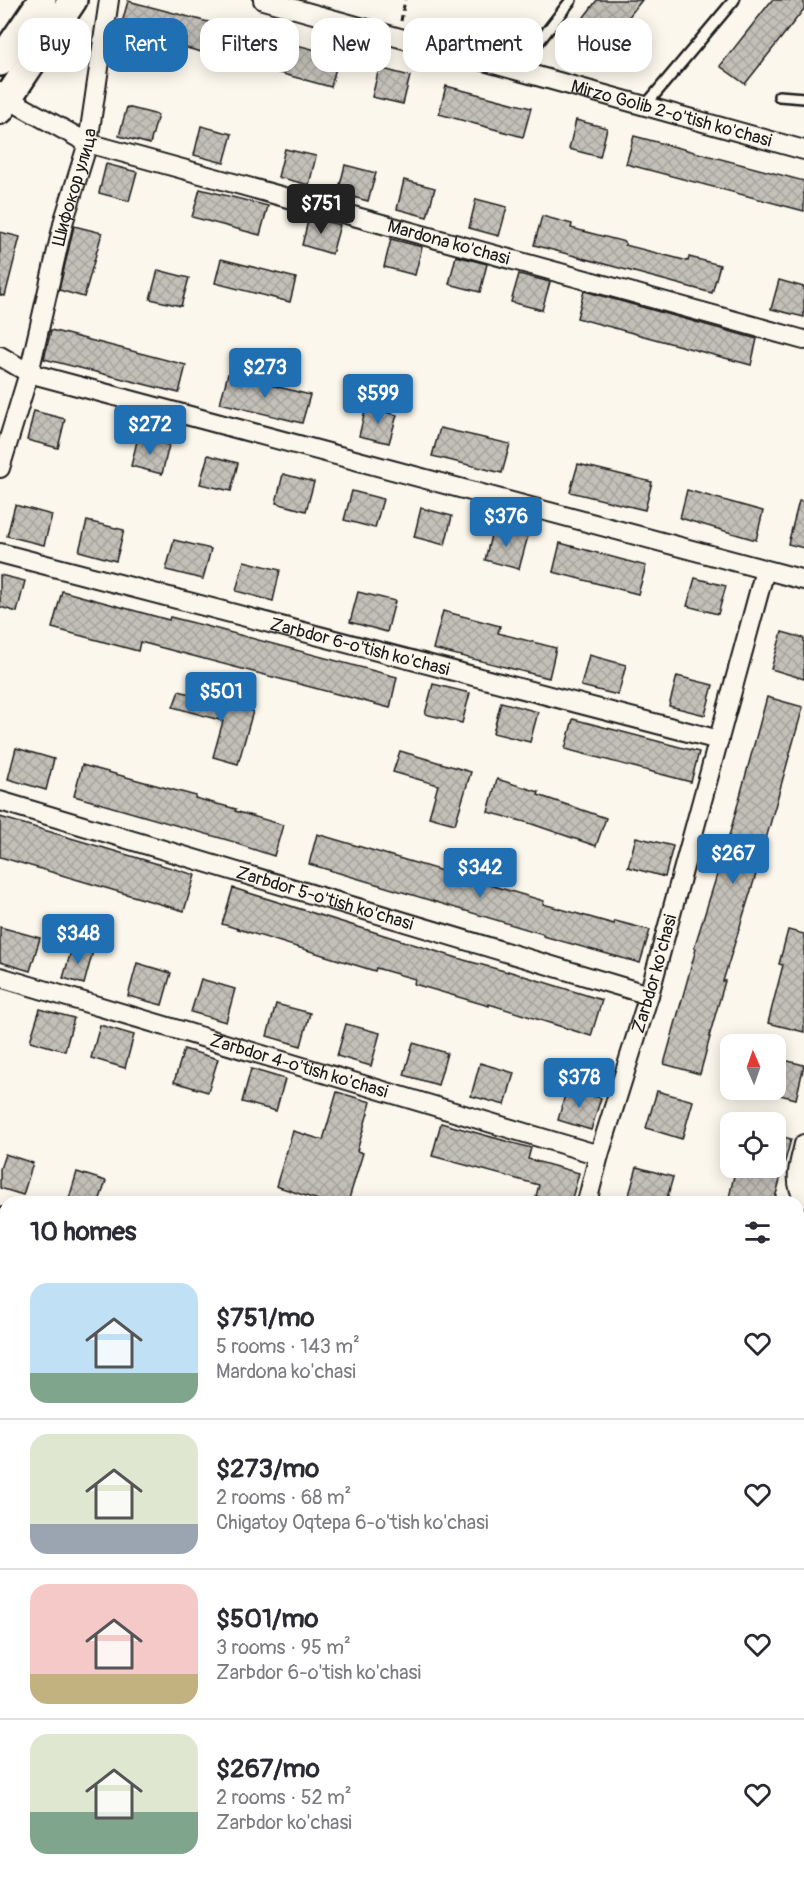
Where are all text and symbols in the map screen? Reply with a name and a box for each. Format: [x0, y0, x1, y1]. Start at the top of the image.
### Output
chip: Buy [18, 18, 91, 72]
chip: Rent [103, 18, 188, 72]
chip: Filters [200, 18, 299, 72]
chip: New [311, 18, 391, 72]
chip: Apartment [403, 18, 543, 72]
chip: House [555, 18, 652, 72]
street label: Mirzo Golib 2-o'tish ko'chasi [568, 75, 774, 153]
street label: Шифокор улица [47, 127, 102, 248]
pin: $751 [285, 184, 357, 235]
text: $751 [301, 191, 341, 216]
street label: Mardona ko'chasi [385, 215, 512, 271]
pin: $273 [229, 348, 301, 399]
text: $273 [243, 355, 287, 380]
pin: $599 [342, 374, 414, 425]
text: $599 [357, 381, 399, 406]
pin: $272 [114, 405, 186, 456]
text: $272 [128, 412, 172, 437]
pin: $376 [470, 497, 542, 548]
text: $376 [484, 504, 528, 529]
street label: Zarbdor 6-o'tish ko'chasi [268, 613, 452, 681]
pin: $501 [185, 672, 257, 723]
text: $501 [199, 679, 243, 704]
pin: $267 [697, 834, 769, 885]
text: $267 [711, 841, 755, 866]
pin: $342 [444, 848, 516, 899]
text: $342 [458, 855, 502, 880]
street label: Zarbdor 5-o'tish ko'chasi [233, 861, 416, 936]
street label: Zarbdor ko'chasi [627, 912, 682, 1036]
pin: $348 [42, 914, 114, 965]
text: $348 [56, 921, 100, 946]
street label: Zarbdor 4-o'tish ko'chasi [207, 1029, 391, 1104]
north arrow [720, 1034, 786, 1100]
map controls [720, 1034, 786, 1178]
pin: $378 [543, 1058, 615, 1109]
text: $378 [558, 1065, 600, 1090]
button: locate [720, 1112, 786, 1178]
text: 10 homes [30, 1216, 136, 1248]
icon: filters [741, 1216, 774, 1249]
text: $751/mo [216, 1302, 315, 1334]
icon: home [78, 1307, 150, 1379]
icon: heart [741, 1327, 774, 1360]
text: 5 rooms · 143 m² [216, 1334, 360, 1359]
text: Mardona ko'chasi [216, 1359, 356, 1384]
text: $273/mo [216, 1453, 319, 1485]
icon: home [78, 1458, 150, 1530]
icon: heart [741, 1478, 774, 1511]
text: 2 rooms · 68 m² [216, 1485, 351, 1510]
text: Chigatoy Oqtepa 6-o'tish ko'chasi [216, 1510, 489, 1535]
text: $501/mo [216, 1603, 319, 1635]
icon: home [78, 1608, 150, 1680]
icon: heart [741, 1628, 774, 1661]
text: 3 rooms · 95 m² [216, 1635, 351, 1660]
text: Zarbdor 6-o'tish ko'chasi [216, 1660, 421, 1685]
text: $267/mo [216, 1753, 320, 1785]
icon: home [78, 1758, 150, 1830]
icon: heart [741, 1778, 774, 1811]
text: 2 rooms · 52 m² [216, 1785, 352, 1810]
text: Zarbdor ko'chasi [216, 1810, 352, 1835]

